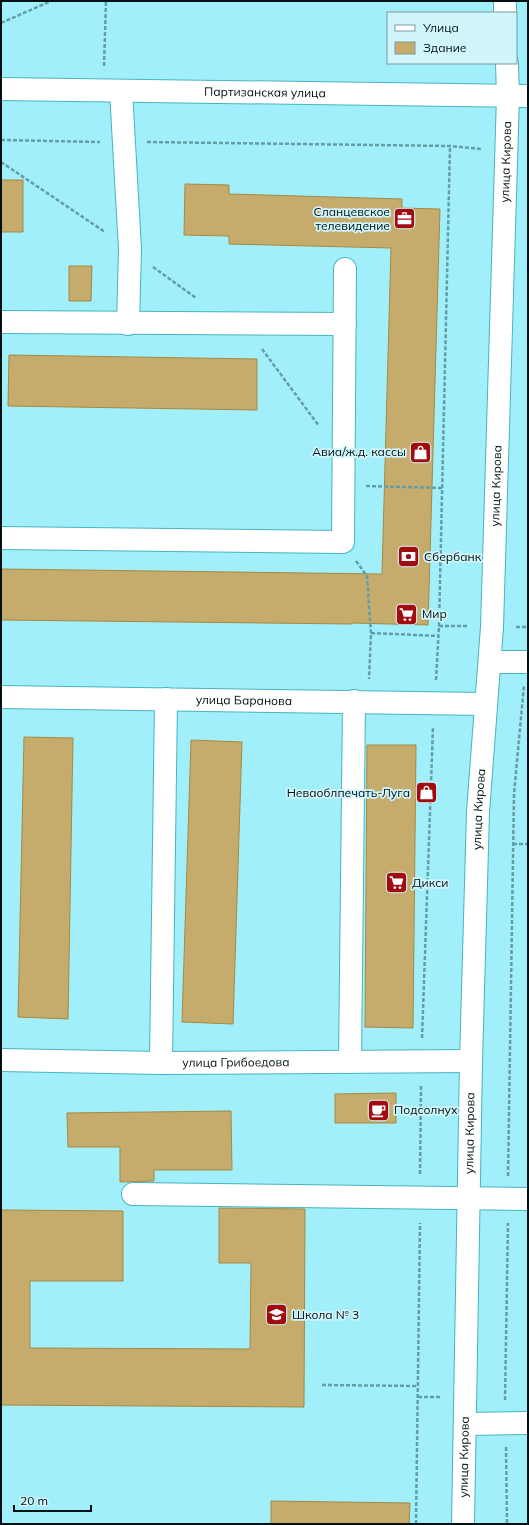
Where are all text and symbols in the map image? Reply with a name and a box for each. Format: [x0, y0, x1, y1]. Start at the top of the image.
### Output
legend [387, 12, 517, 64]
text: Улица [422, 20, 459, 35]
text: Здание [423, 40, 467, 55]
street label: Партизанская улица [204, 84, 326, 100]
street label: улица Кирова [497, 121, 514, 203]
place label: Сланцевское телевидение [313, 204, 390, 233]
office icon: Сланцевское телевидение [392, 206, 418, 232]
shop icon: Авиа/ж.д. кассы [408, 439, 434, 465]
place label: Авиа/ж.д. кассы [312, 444, 406, 459]
street label: улица Кирова [487, 445, 504, 527]
bank icon: Сбербанк [396, 544, 422, 570]
place label: Сбербанк [424, 549, 482, 564]
supermarket icon: Мир [394, 601, 420, 627]
place label: Мир [422, 606, 447, 621]
street label: улица Баранова [196, 692, 292, 708]
street label: улица Кирова [469, 768, 488, 850]
shop icon: Неваоблпечать-Луга [413, 780, 439, 806]
place label: Неваоблпечать-Луга [287, 785, 410, 800]
supermarket icon: Дикси [384, 870, 410, 896]
place label: Дикси [412, 875, 448, 890]
street label: улица Грибоедова [182, 1054, 290, 1070]
street label: улица Кирова [461, 1092, 477, 1174]
cafe icon: Подсолнух [366, 1097, 392, 1123]
place label: Подсолнух [394, 1102, 458, 1117]
school or university icon: Школа № 3 [264, 1302, 290, 1328]
place label: Школа № 3 [292, 1307, 359, 1322]
street label: улица Кирова [455, 1416, 472, 1498]
scale bar [14, 1487, 91, 1513]
text: 20 m [20, 1493, 48, 1508]

